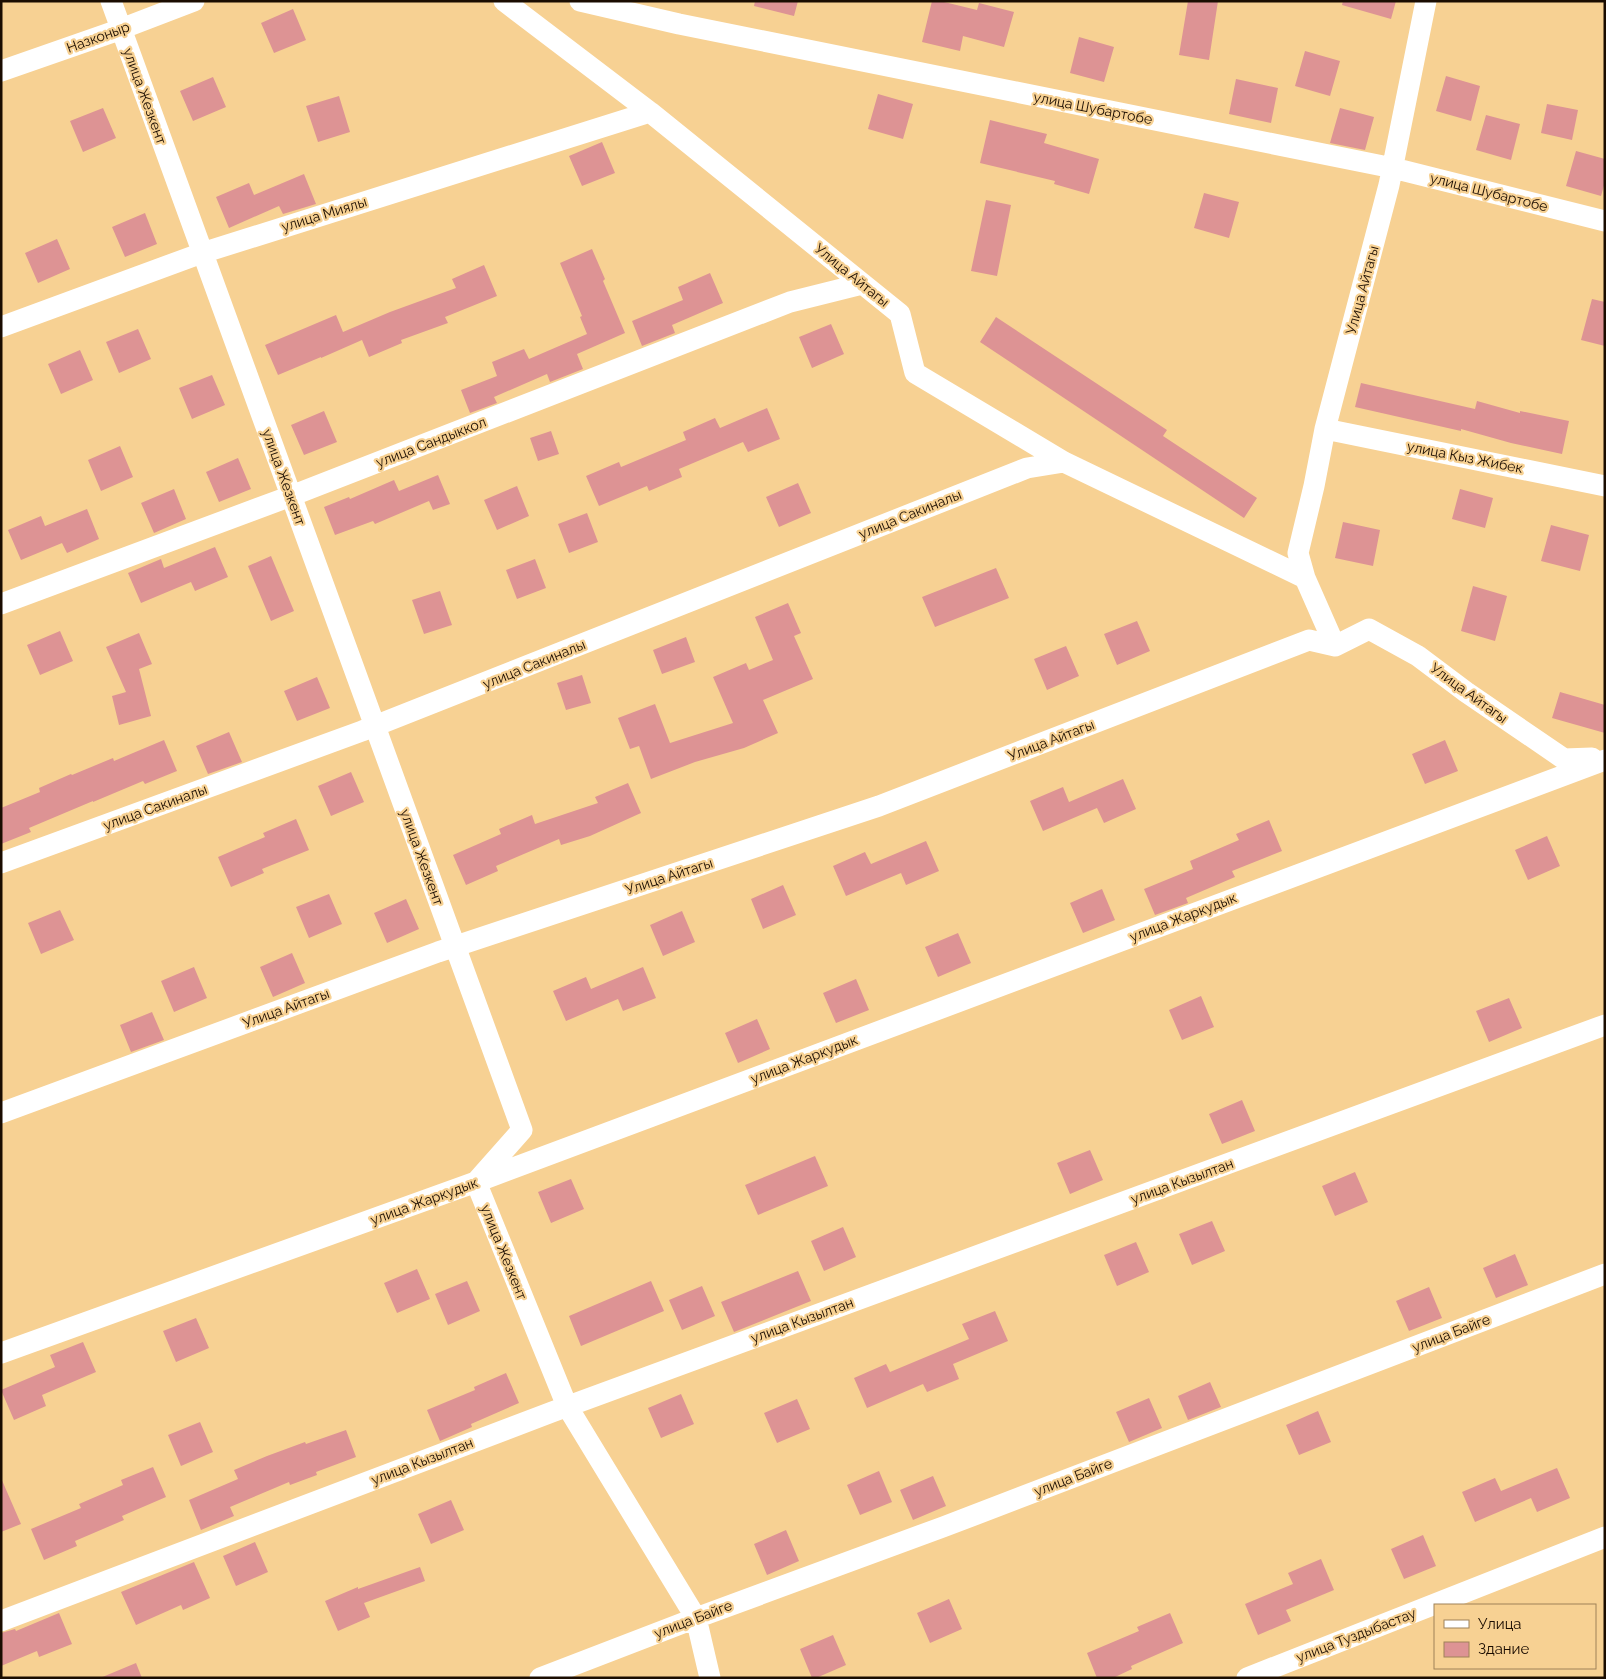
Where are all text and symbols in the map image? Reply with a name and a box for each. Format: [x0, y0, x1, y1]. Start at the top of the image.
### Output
street label: Назконыр [64, 18, 132, 56]
street label: улица Жезкент [120, 46, 170, 147]
street label: улица Шубартобе [1032, 89, 1154, 127]
street label: улица Шубартобе [1429, 170, 1549, 214]
street label: улица Миялы [279, 193, 369, 235]
street label: Улица Айтагы [812, 240, 892, 310]
street label: Улица Айтагы [1342, 244, 1382, 336]
street label: улица Сандыккол [374, 414, 488, 470]
street label: улица Жезкент [259, 427, 309, 528]
street label: улица Кыз Жибек [1406, 438, 1524, 476]
street label: улица Сакиналы [856, 486, 964, 542]
street label: улица Сакиналы [480, 636, 588, 692]
street label: Улица Айтагы [1427, 660, 1511, 726]
street label: Улица Айтагы [1006, 716, 1096, 764]
street label: улица Сакиналы [101, 781, 209, 833]
street label: улица Жезкент [397, 807, 447, 908]
street label: Улица Айтагы [623, 854, 715, 898]
street label: улица Жаркудык [1127, 889, 1239, 945]
street label: Улица Айтагы [241, 985, 331, 1031]
street label: улица Жаркудык [748, 1031, 860, 1087]
street label: улица Кызылтан [1129, 1155, 1235, 1207]
street label: улица Жаркудык [368, 1174, 480, 1228]
street label: улица Жезкент [478, 1202, 530, 1302]
street label: улица Кызылтан [749, 1294, 855, 1346]
street label: улица Байге [1410, 1311, 1492, 1355]
street label: улица Кызылтан [369, 1434, 475, 1488]
street label: улица Байге [1032, 1455, 1114, 1499]
street label: улица Байге [652, 1597, 734, 1641]
legend [1434, 1604, 1596, 1669]
street label: улица Туздыбастау [1294, 1605, 1419, 1665]
text: Улица [1478, 1615, 1522, 1633]
text: Здание [1478, 1640, 1530, 1658]

